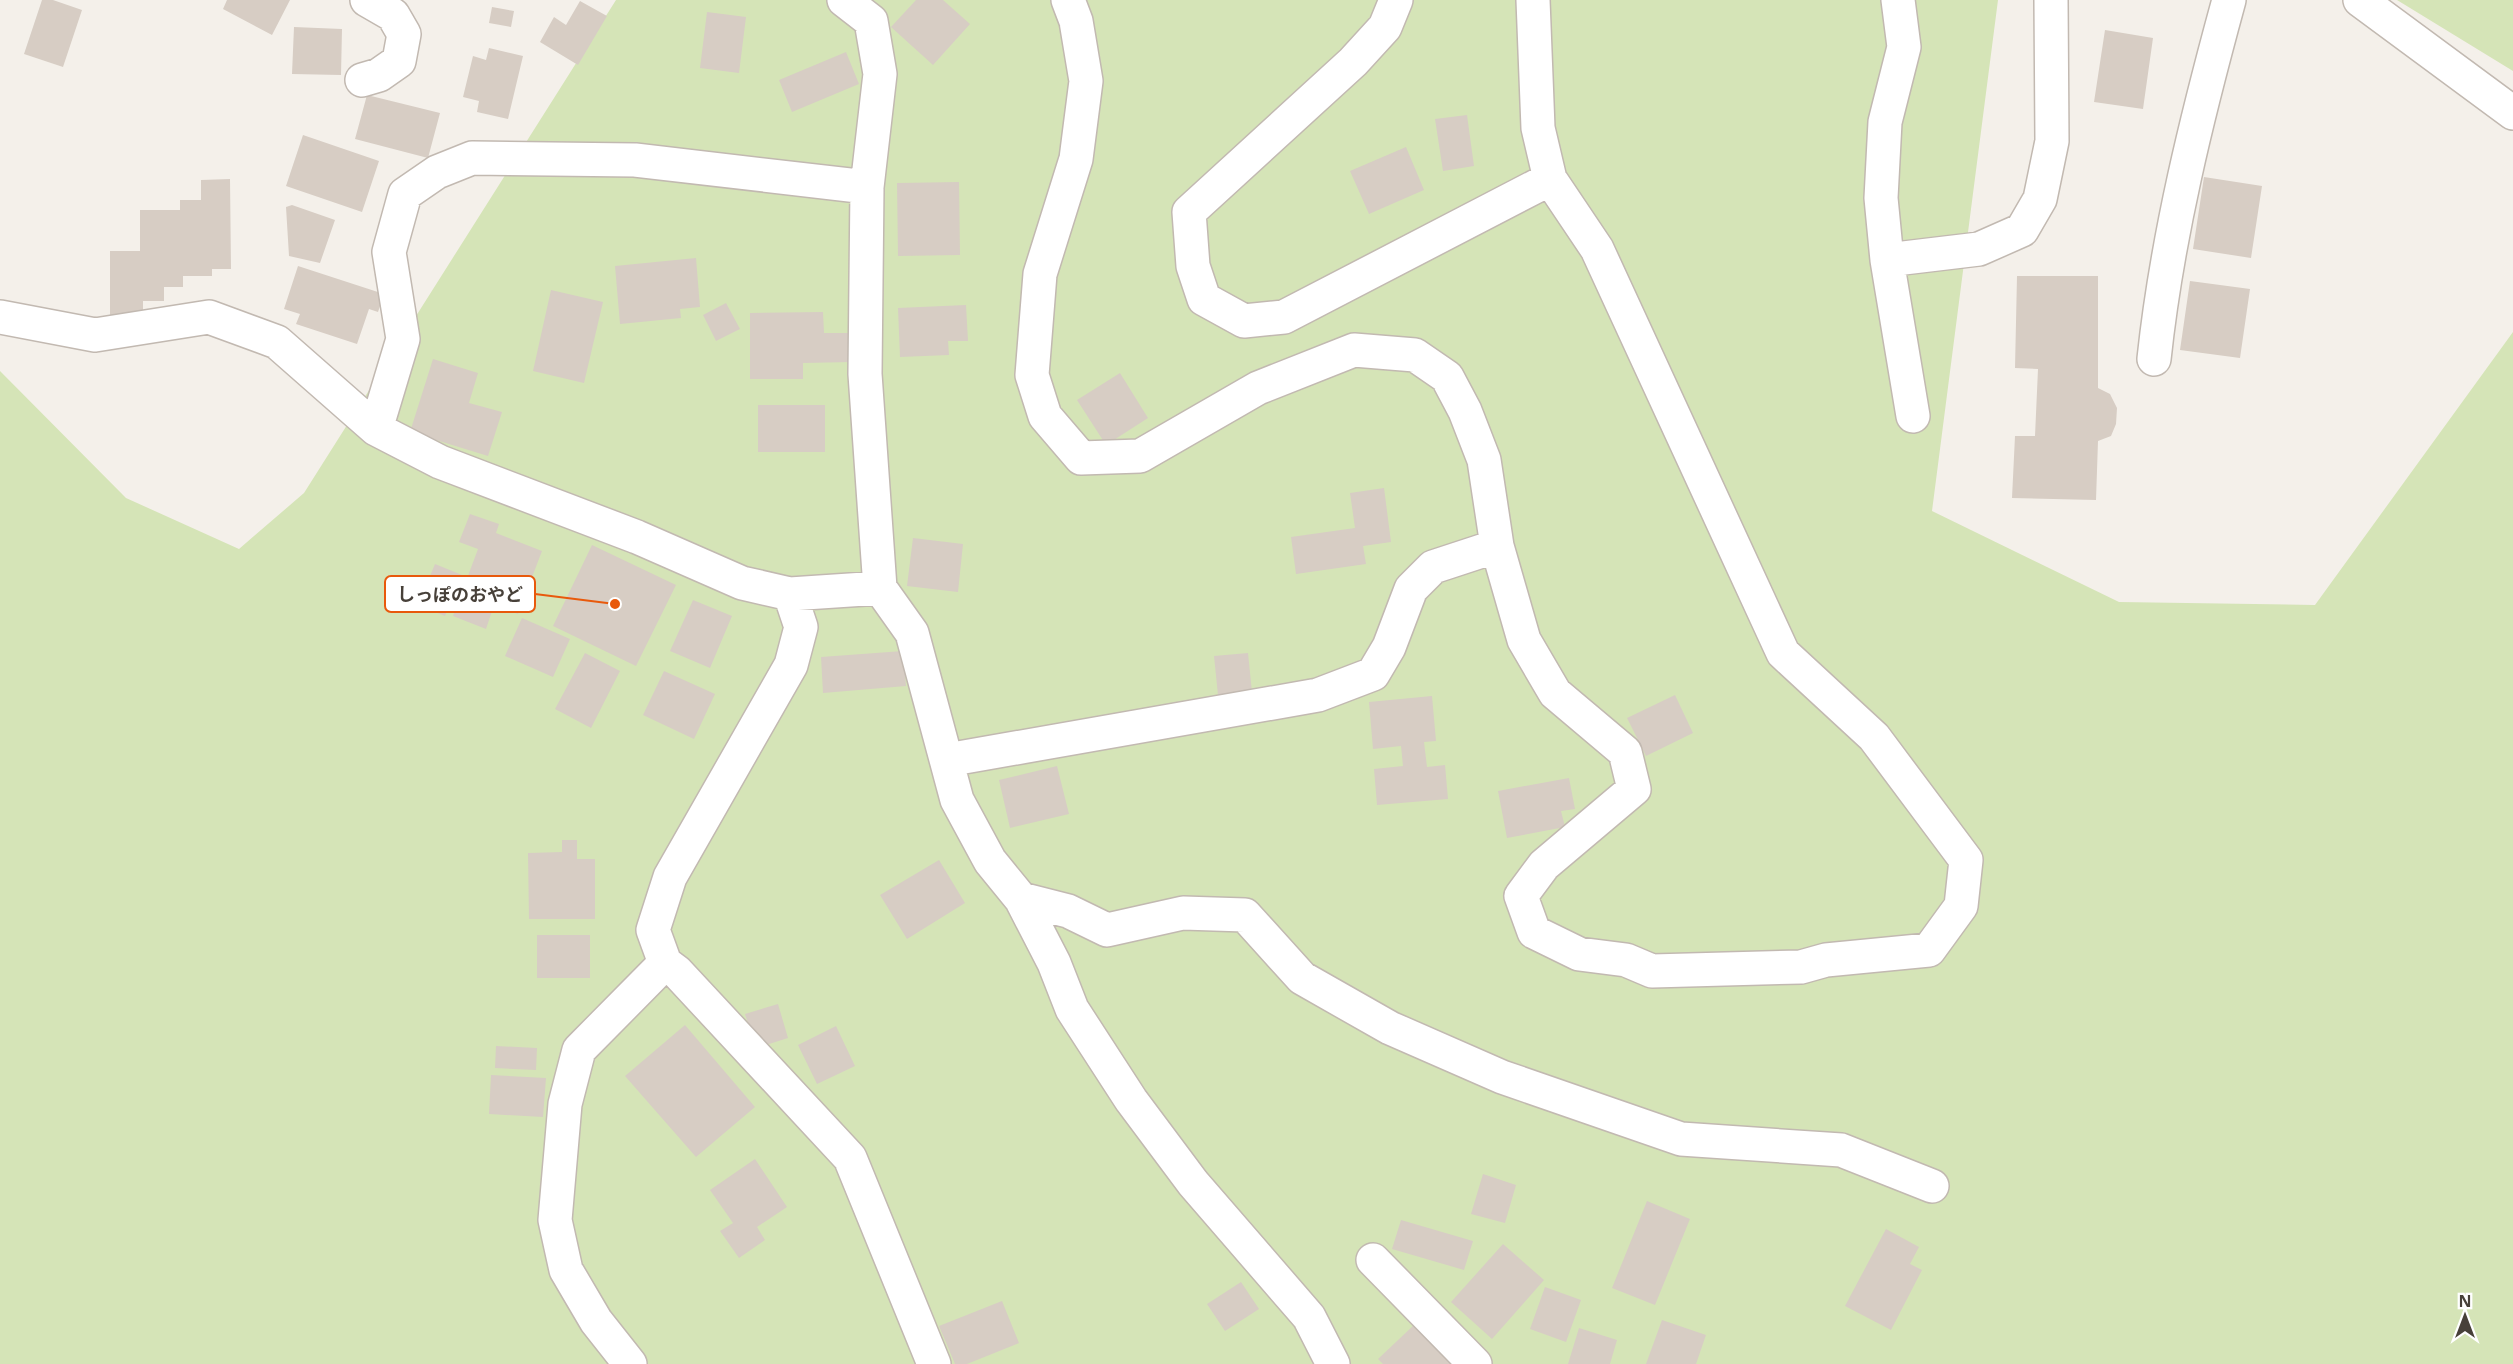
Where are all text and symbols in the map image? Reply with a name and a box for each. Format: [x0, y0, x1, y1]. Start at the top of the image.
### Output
callout: しっぽのおやど [385, 576, 535, 612]
text: しっぽのおやど [397, 582, 523, 606]
north arrow [2435, 1286, 2495, 1346]
text: N [2458, 1290, 2472, 1312]

